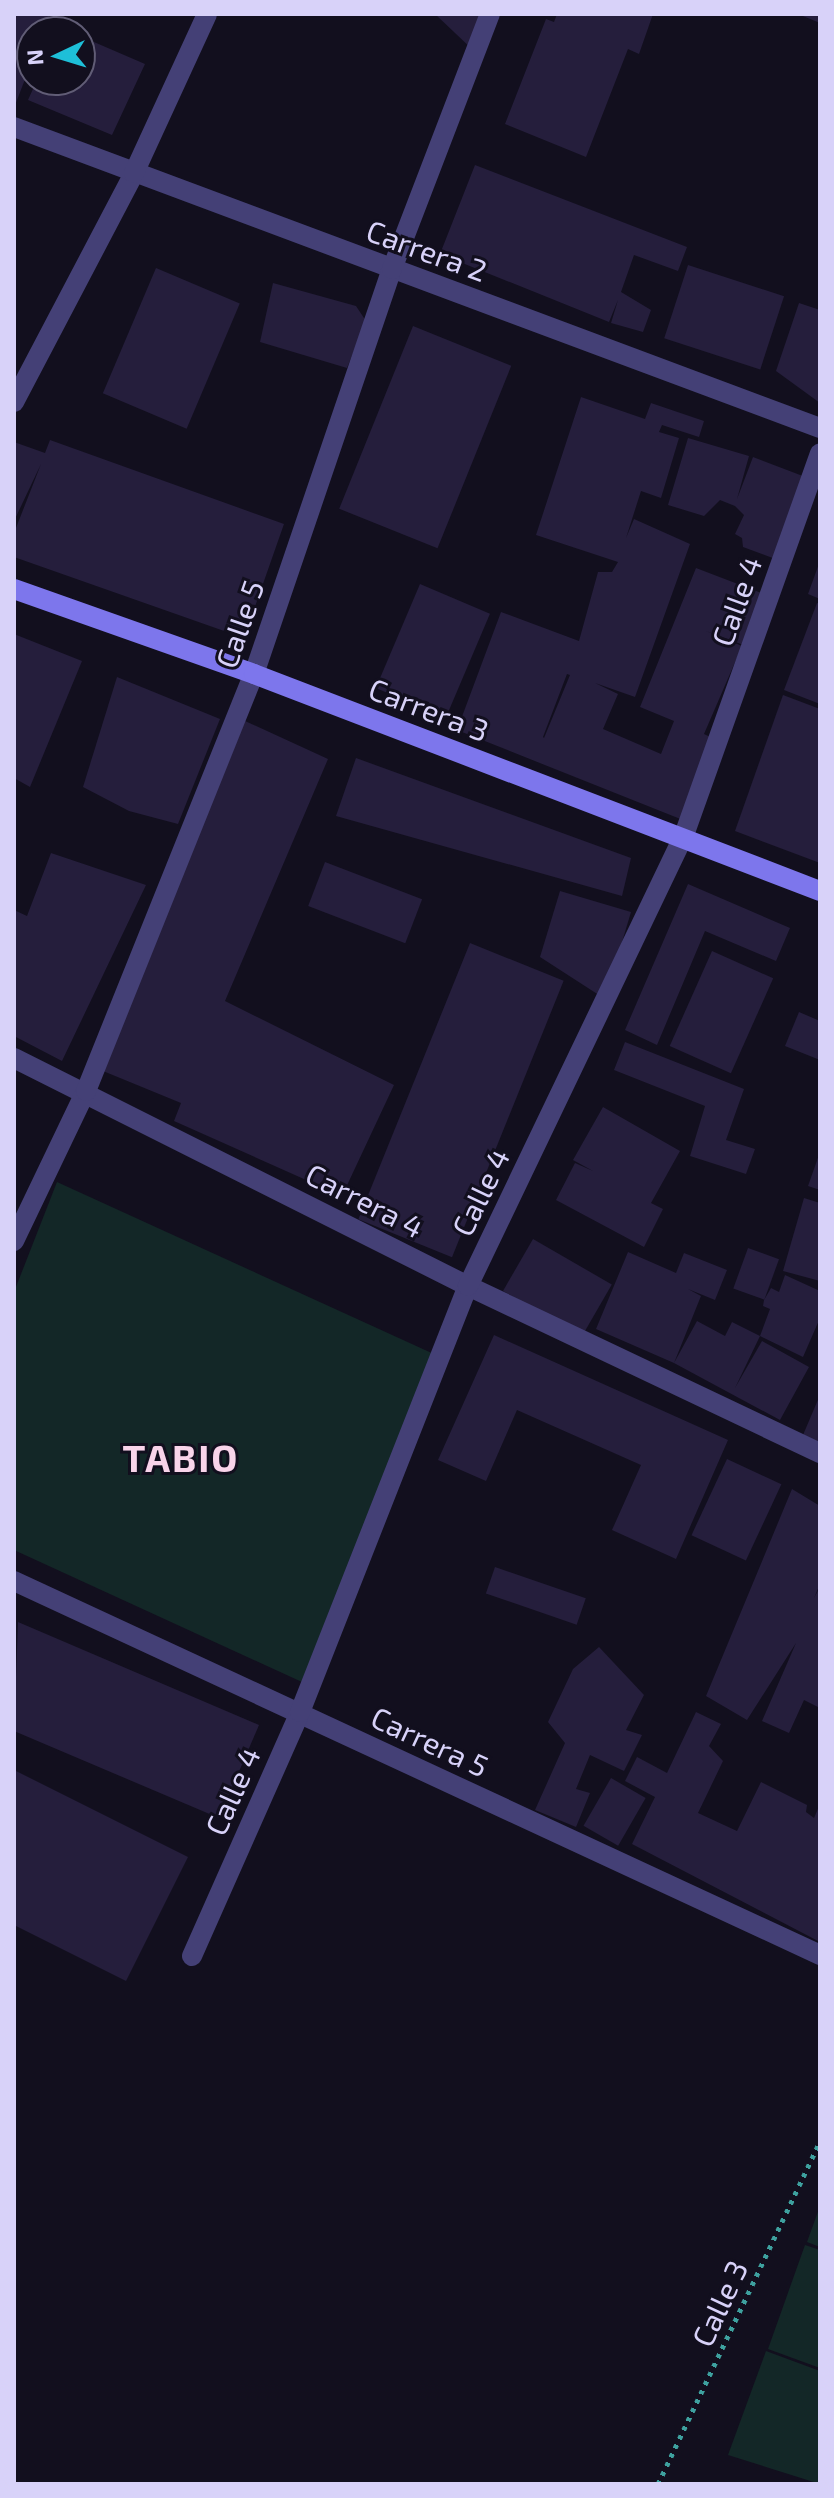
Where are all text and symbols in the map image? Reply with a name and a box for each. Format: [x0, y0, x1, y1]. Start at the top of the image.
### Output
north arrow [16, 16, 96, 96]
text: N [21, 49, 48, 66]
street label: Carrera 2 [362, 212, 492, 288]
street label: Calle 4 [703, 551, 769, 651]
street label: Calle 5 [207, 575, 271, 673]
street label: Carrera 3 [364, 670, 494, 748]
street label: Calle 4 [444, 1142, 516, 1242]
street label: Carrera 4 [300, 1155, 430, 1245]
district label: TABIO [122, 1435, 240, 1481]
street label: Carrera 5 [366, 1698, 494, 1784]
street label: Calle 4 [197, 1741, 267, 1841]
street label: Calle 3 [683, 2254, 755, 2352]

